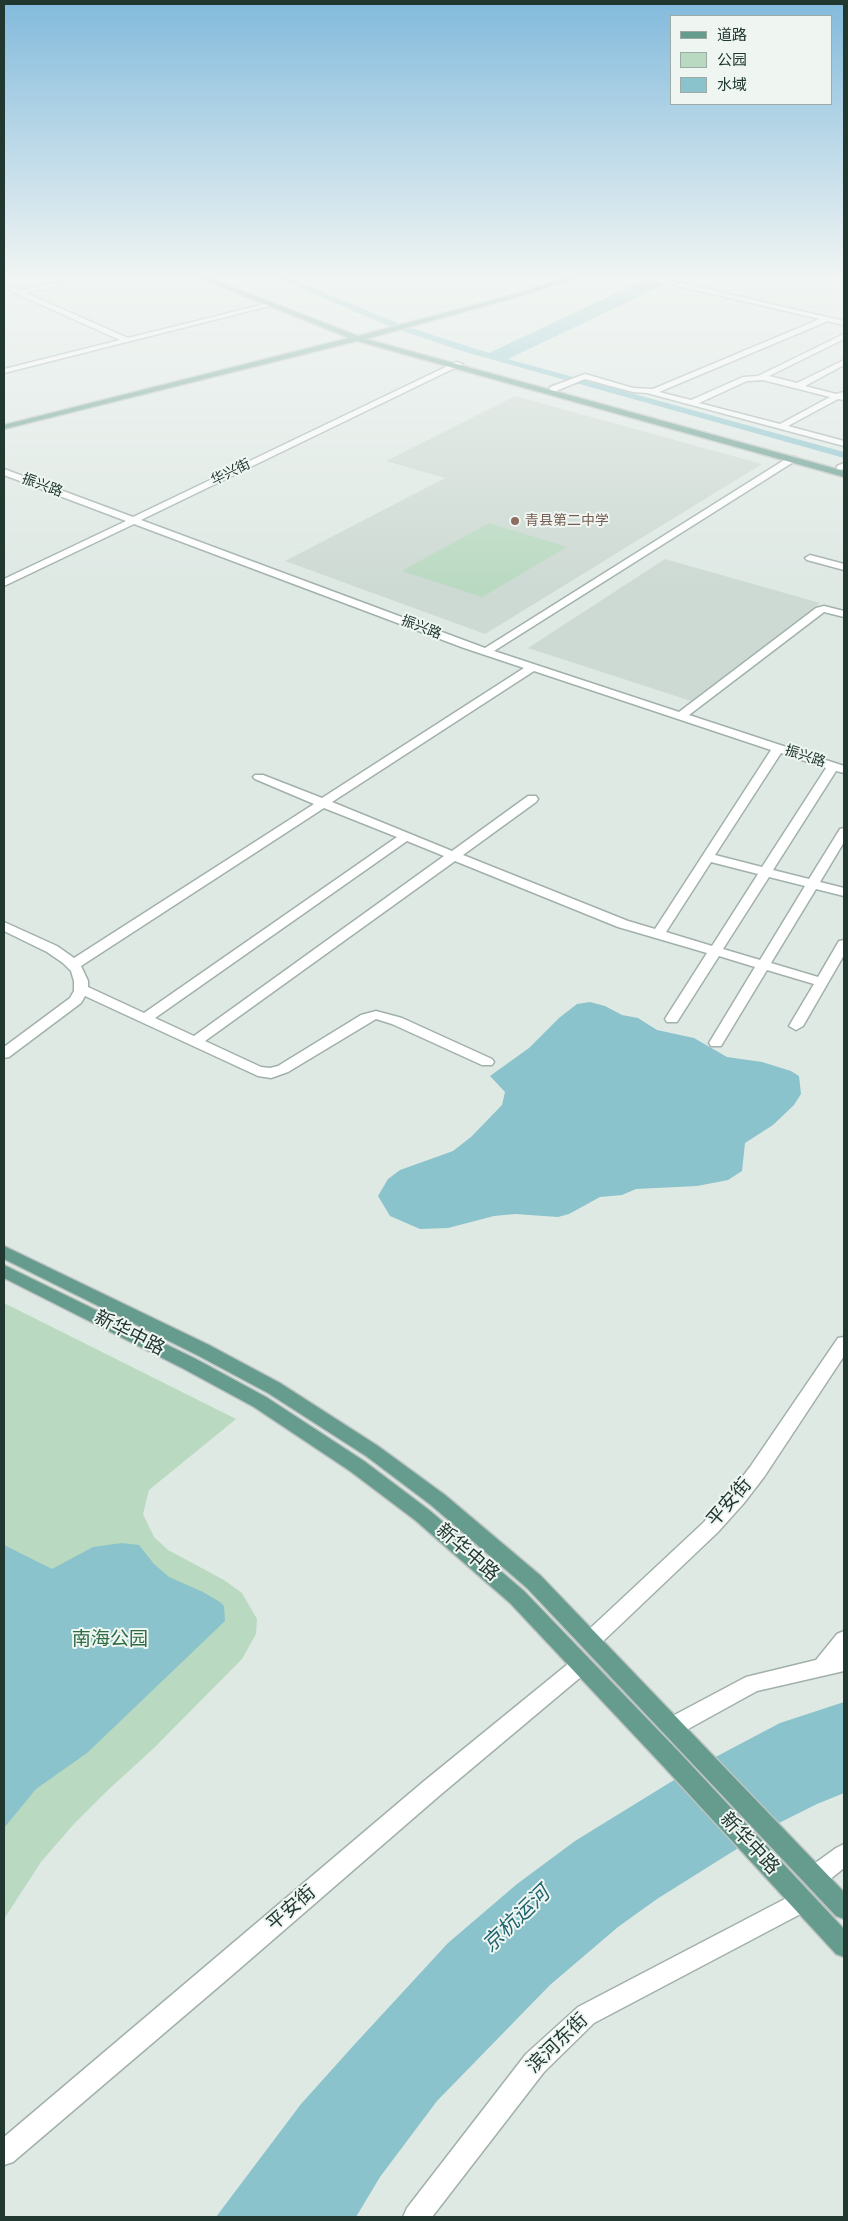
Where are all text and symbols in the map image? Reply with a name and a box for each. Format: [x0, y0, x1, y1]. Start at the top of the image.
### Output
legend [670, 15, 833, 105]
text: 道路 [717, 24, 747, 45]
text: 公园 [717, 49, 747, 70]
text: 水域 [717, 74, 747, 95]
street label: 华兴街 [208, 456, 254, 490]
street label: 振兴路 [19, 471, 65, 501]
place label: 青县第二中学 [525, 513, 609, 529]
marker: 青县第二中学 [509, 515, 521, 527]
street label: 振兴路 [398, 613, 444, 643]
street label: 振兴路 [782, 743, 828, 771]
street label: 新华中路 [90, 1307, 168, 1361]
street label: 平安街 [703, 1474, 757, 1532]
street label: 新华中路 [431, 1519, 503, 1587]
park label: 南海公园 [72, 1629, 148, 1651]
street label: 新华中路 [715, 1808, 783, 1880]
street label: 平安街 [263, 1882, 321, 1936]
water label: 京杭运河 [478, 1882, 556, 1958]
street label: 滨河东街 [523, 2009, 593, 2079]

